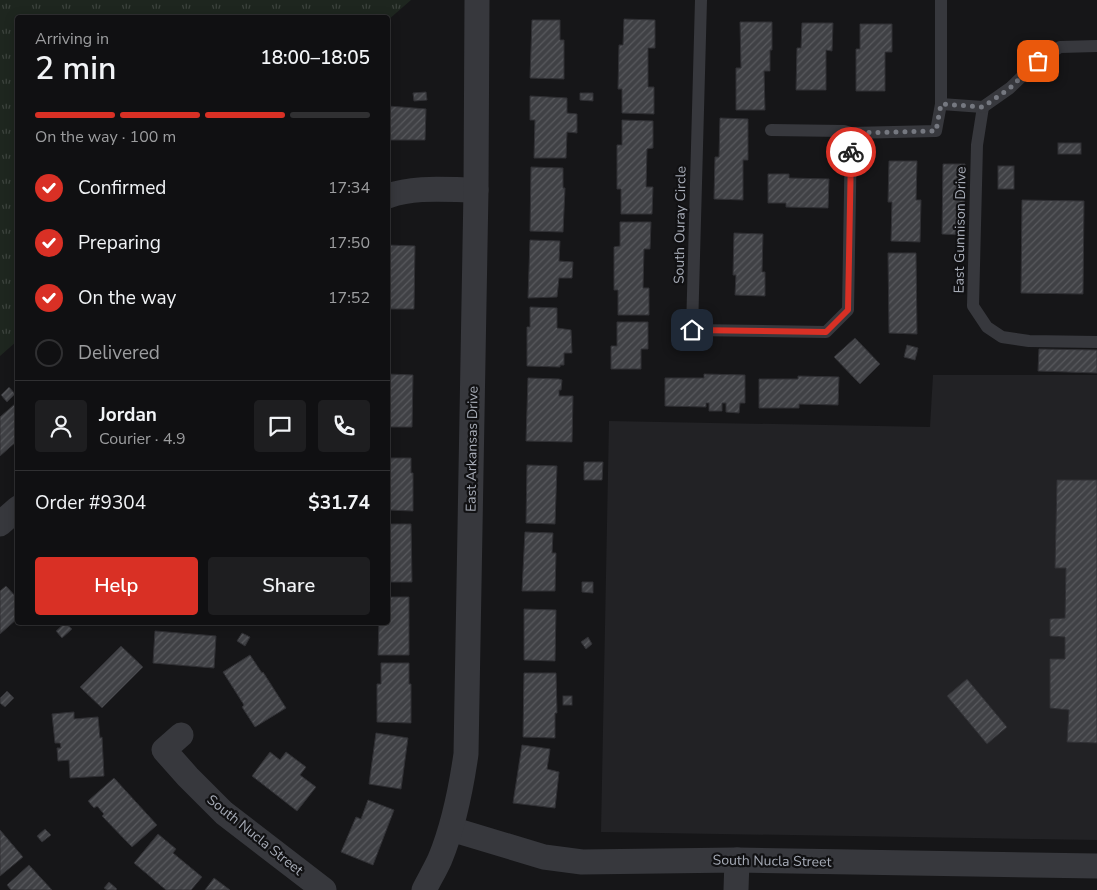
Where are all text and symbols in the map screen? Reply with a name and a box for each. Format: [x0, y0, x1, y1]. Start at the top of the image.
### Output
text: Arriving in [35, 28, 109, 50]
pin [1017, 40, 1059, 82]
text: 18:00–18:05 [260, 45, 370, 71]
text: 2 min [35, 47, 117, 90]
icon: bag [1024, 47, 1052, 75]
text: On the way · 100 m [35, 126, 176, 148]
courier [826, 127, 876, 177]
icon: bike [837, 138, 865, 166]
street label: South Ouray Circle [669, 166, 691, 284]
street label: East Gunnison Drive [949, 166, 971, 294]
icon: check [35, 174, 63, 202]
text: Confirmed [78, 175, 166, 201]
text: 17:34 [328, 177, 370, 199]
icon: check [35, 229, 63, 257]
text: Preparing [78, 230, 161, 256]
text: 17:50 [328, 232, 370, 254]
icon: check [35, 284, 63, 312]
text: On the way [78, 285, 176, 311]
text: 17:52 [328, 287, 370, 309]
pin [671, 309, 713, 351]
icon: home [678, 316, 706, 344]
text: Delivered [78, 340, 160, 366]
street label: East Arkansas Drive [461, 386, 483, 512]
button: person [35, 400, 87, 452]
button: chat [254, 400, 306, 452]
button: phone [318, 400, 370, 452]
text: Jordan [99, 402, 157, 428]
text: Courier · 4.9 [99, 428, 185, 450]
text: Order #9304 [35, 490, 146, 516]
text: $31.74 [308, 490, 370, 516]
button: Help [35, 557, 198, 615]
button: Share [208, 557, 370, 615]
street label: South Nucla Street [203, 790, 307, 880]
street label: South Nucla Street [712, 850, 832, 872]

